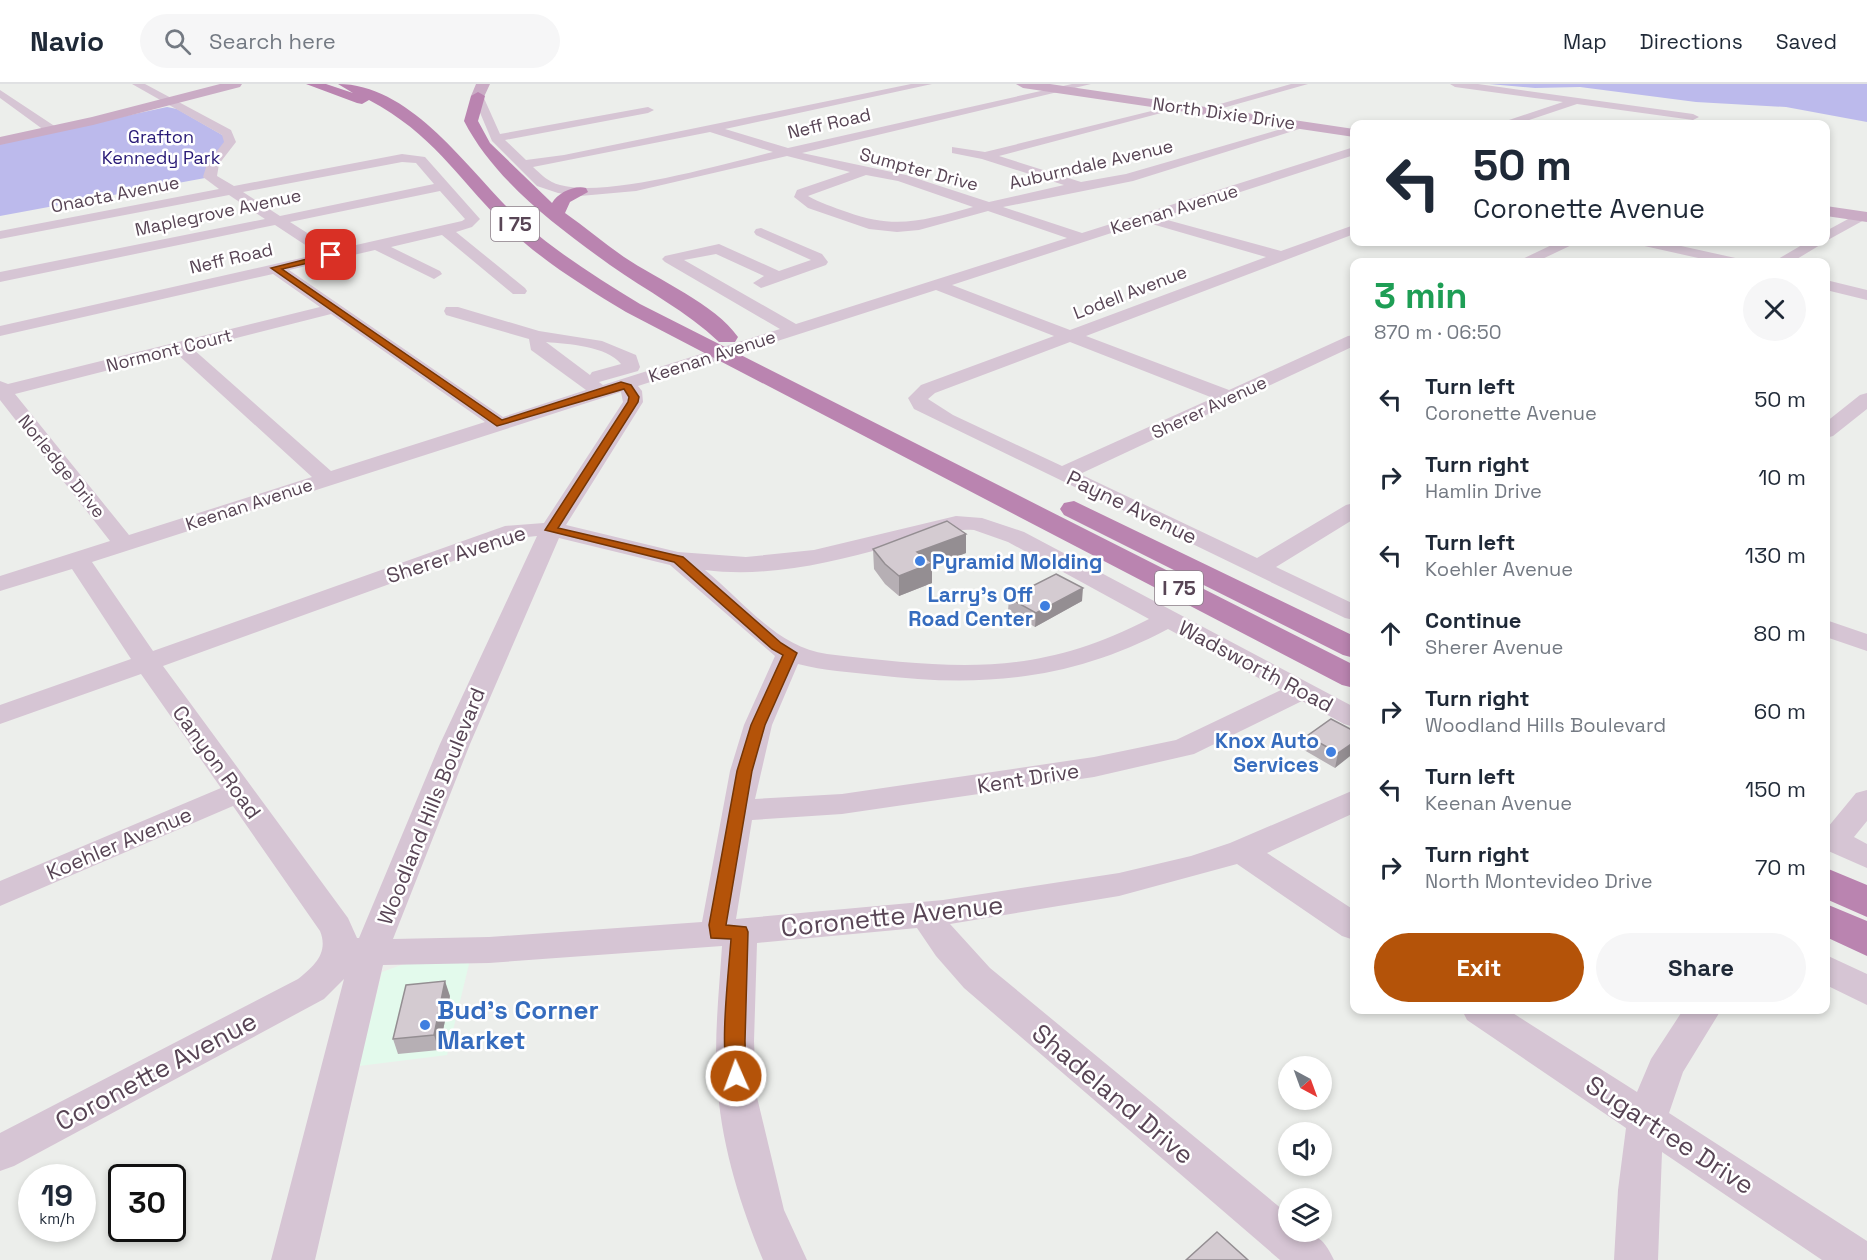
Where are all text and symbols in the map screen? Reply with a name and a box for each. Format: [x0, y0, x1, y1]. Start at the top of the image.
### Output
search box [140, 14, 560, 68]
text: Navio [30, 23, 104, 59]
icon: search [161, 25, 194, 58]
text: Search here [209, 27, 336, 55]
text: Map [1563, 28, 1607, 55]
text: Directions [1640, 28, 1743, 55]
text: Saved [1776, 28, 1837, 55]
street label: North Dixie Drive [1151, 92, 1297, 134]
street label: Neff Road [785, 102, 873, 144]
park label: Grafton Kennedy Park [102, 125, 221, 169]
street label: Auburndale Avenue [1007, 134, 1175, 194]
text: 50 m [1473, 139, 1572, 192]
street label: Sumpter Drive [857, 142, 981, 196]
icon: left [1374, 144, 1452, 222]
street label: Onaota Avenue [49, 170, 181, 218]
street label: Keenan Avenue [1107, 179, 1241, 239]
street label: Maplegrove Avenue [133, 183, 303, 241]
text: Coronette Avenue [1473, 191, 1705, 226]
road number: I 75 [491, 207, 539, 241]
pin [305, 229, 356, 280]
street label: Neff Road [187, 237, 275, 279]
icon: arrive [314, 238, 347, 271]
street label: Lodell Avenue [1070, 260, 1190, 324]
text: 3 min [1374, 273, 1468, 319]
button: close [1743, 278, 1806, 341]
text: 870 m · 06:50 [1374, 319, 1501, 345]
street label: Normont Court [104, 323, 234, 377]
street label: Keenan Avenue [646, 325, 778, 387]
street label: Sherer Avenue [1148, 370, 1270, 444]
text: Turn left [1425, 372, 1515, 400]
icon: left [1374, 383, 1407, 416]
text: 50 m [1754, 385, 1806, 413]
text: Coronette Avenue [1425, 400, 1597, 426]
street label: Norledge Drive [13, 410, 111, 522]
text: Turn right [1425, 450, 1530, 478]
icon: right [1374, 461, 1407, 494]
text: 10 m [1758, 463, 1806, 491]
street label: Payne Avenue [1062, 464, 1202, 550]
street label: Keenan Avenue [183, 473, 315, 535]
text: Hamlin Drive [1425, 478, 1542, 504]
street label: Sherer Avenue [383, 519, 529, 589]
text: Turn left [1425, 528, 1515, 556]
icon: left [1374, 539, 1407, 572]
text: 130 m [1745, 541, 1806, 569]
place label: Pyramid Molding [932, 548, 1102, 575]
marker: Pyramid Molding [913, 554, 927, 568]
text: Koehler Avenue [1425, 556, 1573, 582]
road number: I 75 [1155, 571, 1203, 605]
place label: Larry's Off Road Center [908, 581, 1033, 632]
marker: Larry's Off Road Center [1038, 599, 1052, 613]
text: Continue [1425, 606, 1521, 634]
street label: Wadsworth Road [1174, 614, 1338, 718]
icon: ahead [1374, 617, 1407, 650]
text: 80 m [1754, 619, 1806, 647]
text: Sherer Avenue [1425, 634, 1563, 660]
street label: Woodland Hills Boulevard [371, 684, 491, 928]
text: Turn right [1425, 684, 1530, 712]
icon: right [1374, 695, 1407, 728]
text: 60 m [1754, 697, 1806, 725]
street label: Canyon Road [167, 700, 267, 824]
text: Woodland Hills Boulevard [1425, 712, 1666, 738]
place label: Knox Auto Services [1215, 727, 1319, 778]
marker: Knox Auto Services [1324, 745, 1338, 759]
street label: Kent Drive [975, 757, 1081, 799]
text: Turn left [1425, 762, 1515, 790]
icon: left [1374, 773, 1407, 806]
text: 150 m [1745, 775, 1806, 803]
text: Keenan Avenue [1425, 790, 1572, 816]
street label: Koehler Avenue [42, 800, 196, 886]
text: Turn right [1425, 840, 1530, 868]
icon: right [1374, 851, 1407, 884]
text: 70 m [1755, 853, 1806, 881]
text: North Montevideo Drive [1425, 868, 1653, 894]
street label: Coronette Avenue [779, 887, 1005, 945]
button: Exit [1374, 933, 1584, 1002]
button: Share [1596, 933, 1806, 1002]
place label: Bud's Corner Market [437, 993, 599, 1057]
street label: Coronette Avenue [49, 1004, 263, 1138]
street label: Shadeland Drive [1025, 1016, 1201, 1172]
marker: Bud's Corner Market [418, 1018, 432, 1032]
position arrow [704, 1044, 768, 1108]
north arrow [1278, 1056, 1332, 1110]
map controls [1278, 1056, 1332, 1242]
street label: Sugartree Drive [1579, 1068, 1761, 1202]
button: sound [1278, 1122, 1332, 1176]
speed limit sign: 30 [108, 1164, 186, 1242]
text: 19 [41, 1176, 73, 1215]
button: layers [1278, 1188, 1332, 1242]
text: km/h [39, 1209, 75, 1228]

